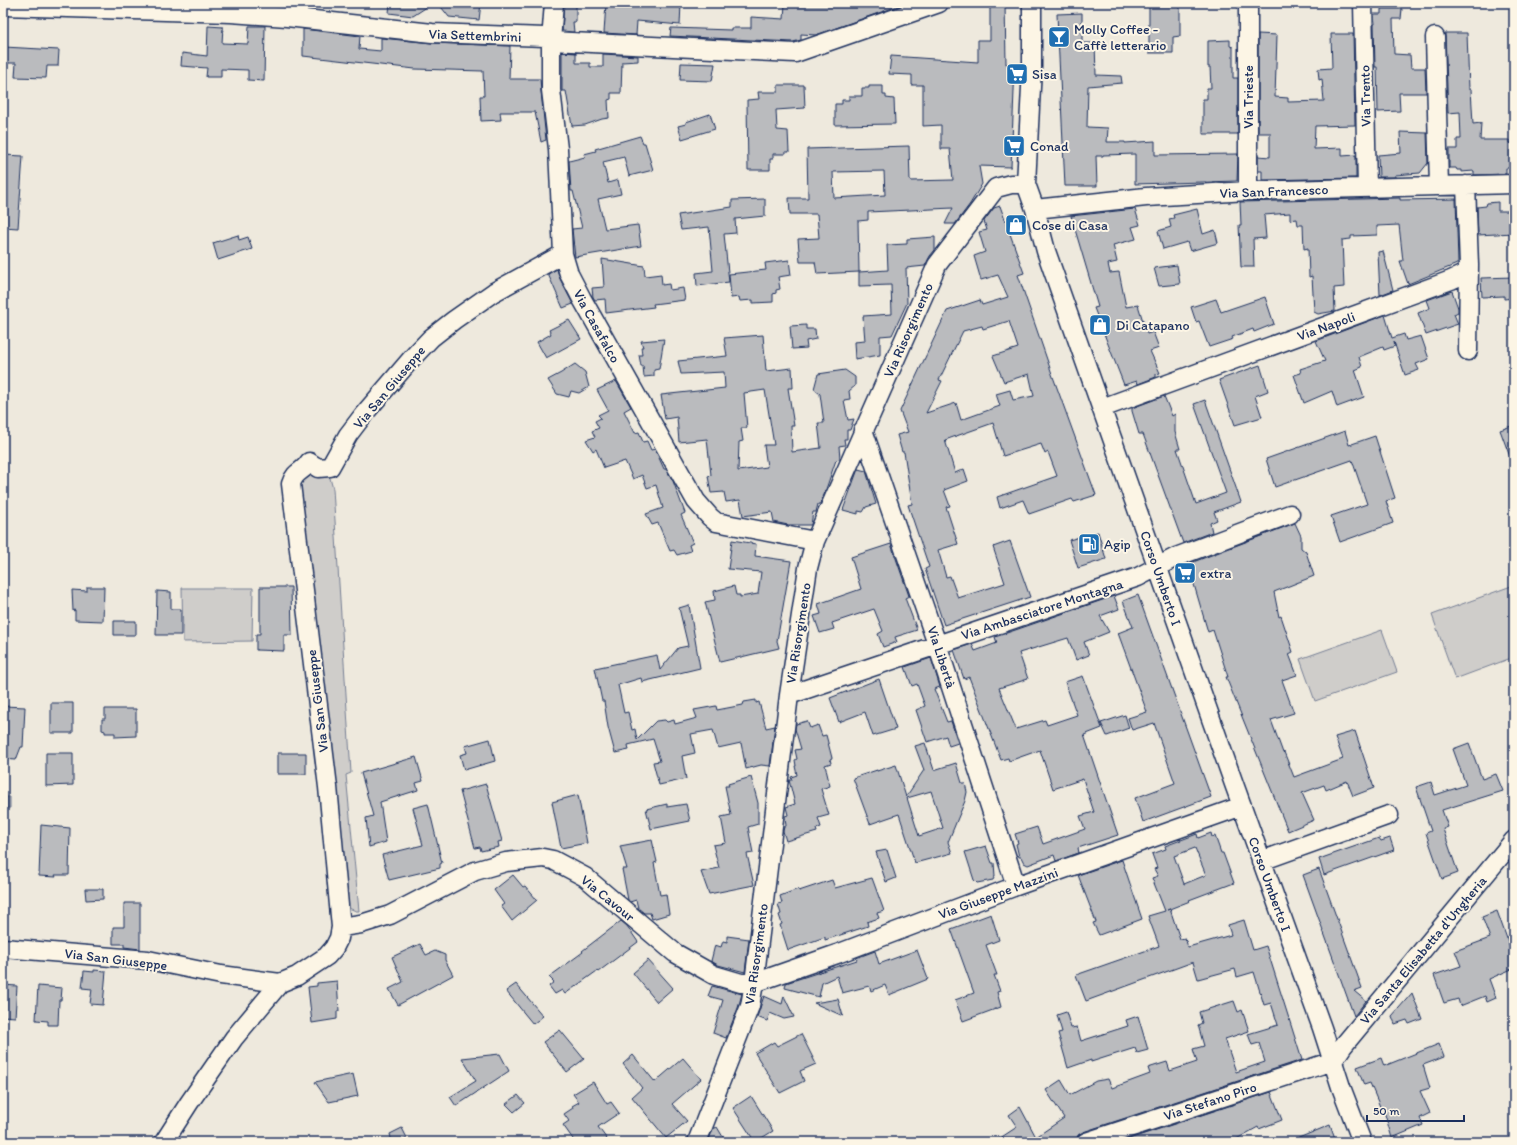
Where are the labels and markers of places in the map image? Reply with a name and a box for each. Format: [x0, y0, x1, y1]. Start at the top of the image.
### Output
place label: Molly Coffee - Caffè letterario [1074, 21, 1166, 54]
bar icon: Molly Coffee - Caffè letterario [1046, 24, 1072, 50]
supermarket icon: Sisa [1004, 61, 1030, 87]
place label: Sisa [1032, 66, 1057, 83]
supermarket icon: Conad [1001, 133, 1027, 159]
place label: Conad [1030, 138, 1069, 155]
shop icon: Cose di Casa [1003, 212, 1029, 238]
place label: Cose di Casa [1032, 217, 1108, 234]
shop icon: Di Catapano [1087, 312, 1113, 338]
place label: Di Catapano [1116, 317, 1190, 334]
fuel station icon: Agip [1076, 531, 1102, 557]
place label: Agip [1104, 536, 1131, 553]
supermarket icon: extra [1172, 560, 1198, 586]
place label: extra [1200, 565, 1231, 582]

